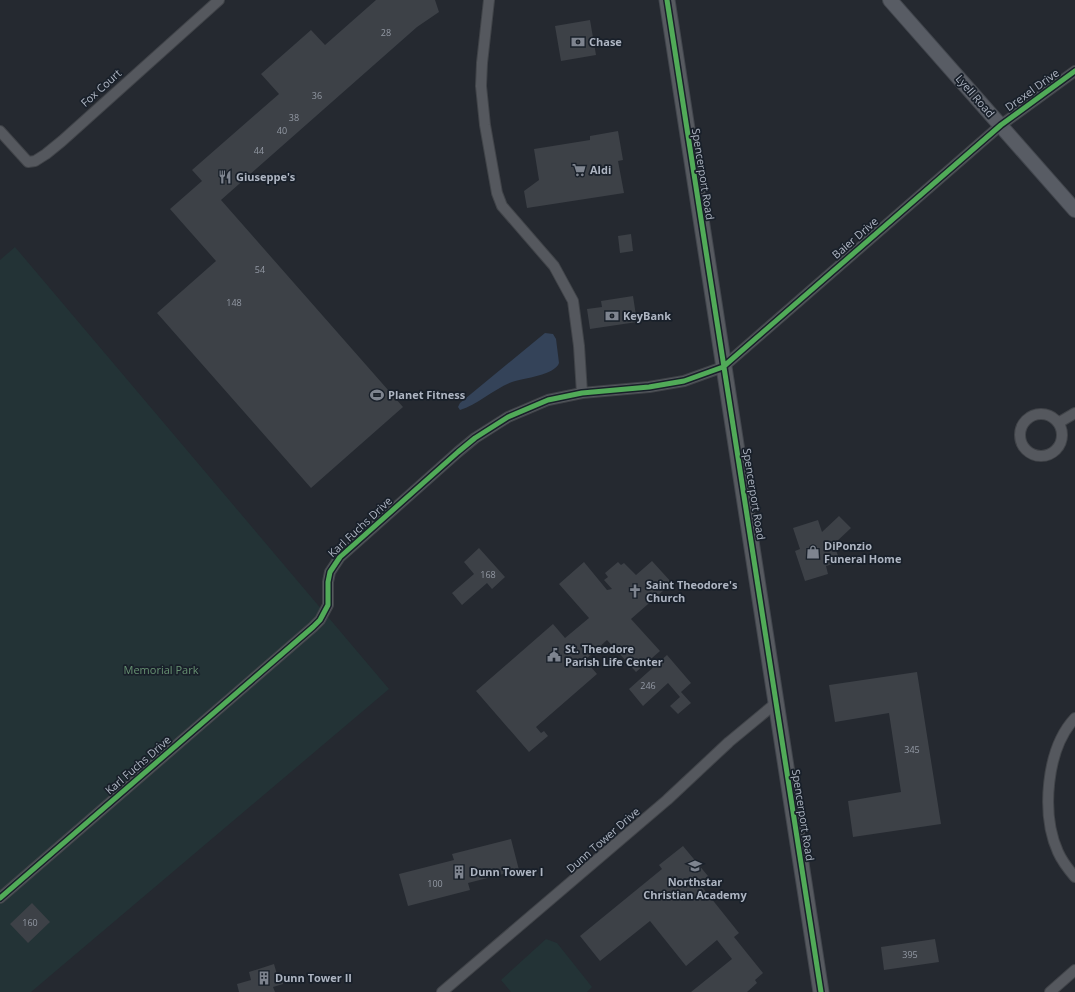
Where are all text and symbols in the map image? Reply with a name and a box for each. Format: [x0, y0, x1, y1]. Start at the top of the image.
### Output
house number: 28 [381, 26, 391, 39]
bank icon: Chase [570, 34, 586, 50]
place label: Chase [589, 34, 622, 49]
street label: Fox Court [77, 65, 124, 110]
street label: Drexel Drive [1002, 65, 1062, 114]
street label: Lyell Road [953, 71, 998, 120]
house number: 36 [312, 89, 322, 102]
house number: 38 [289, 111, 299, 124]
house number: 40 [277, 124, 287, 137]
street label: Spencerport Road [689, 127, 718, 221]
house number: 44 [254, 144, 264, 157]
supermarket icon: Aldi [571, 162, 587, 178]
place label: Aldi [590, 162, 611, 177]
restaurant icon: Giuseppe's [217, 169, 233, 185]
place label: Giuseppe's [236, 169, 296, 184]
street label: Baier Drive [828, 213, 881, 262]
house number: 54 [255, 263, 265, 276]
house number: 148 [226, 296, 242, 309]
bank icon: KeyBank [604, 308, 620, 324]
place label: KeyBank [623, 308, 671, 323]
sports icon: Planet Fitness [369, 387, 385, 403]
place label: Planet Fitness [388, 387, 466, 402]
street label: Spencerport Road [740, 447, 769, 541]
street label: Karl Fuchs Drive [324, 493, 395, 560]
place label: DiPonzio Funeral Home [824, 538, 902, 566]
shop icon: DiPonzio Funeral Home [805, 544, 821, 560]
house number: 168 [480, 568, 496, 581]
place label: Saint Theodore's Church [646, 577, 738, 605]
church icon: Saint Theodore's Church [627, 583, 643, 599]
place label: St. Theodore Parish Life Center [565, 641, 663, 669]
public building icon: St. Theodore Parish Life Center [546, 647, 562, 663]
park label: Memorial Park [124, 662, 199, 677]
house number: 246 [640, 679, 656, 692]
street label: Karl Fuchs Drive [102, 732, 174, 797]
house number: 345 [904, 743, 920, 756]
street label: Spencerport Road [789, 768, 818, 862]
street label: Dunn Tower Drive [563, 804, 643, 876]
school or university icon: Northstar Christian Academy [687, 858, 703, 874]
building icon: Dunn Tower I [451, 864, 467, 880]
place label: Dunn Tower I [470, 864, 543, 879]
place label: Northstar Christian Academy [643, 874, 747, 902]
house number: 100 [427, 877, 443, 890]
house number: 160 [22, 916, 38, 929]
house number: 395 [902, 948, 918, 961]
building icon: Dunn Tower II [256, 970, 272, 986]
place label: Dunn Tower II [275, 970, 352, 985]

